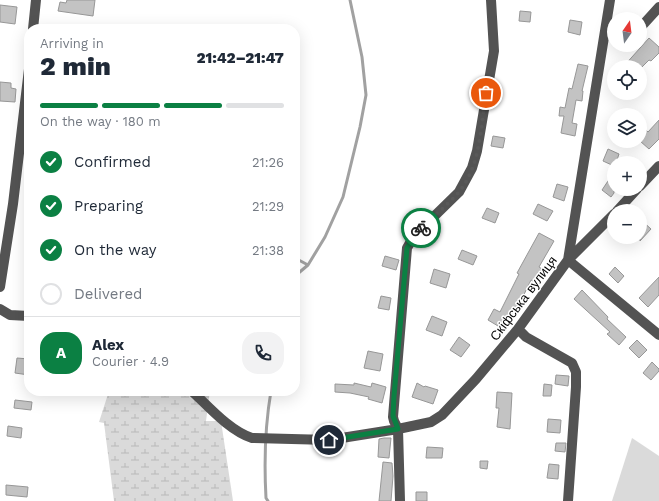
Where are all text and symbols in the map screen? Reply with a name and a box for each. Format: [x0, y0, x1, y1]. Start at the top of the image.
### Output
north arrow [607, 12, 647, 52]
map controls [607, 12, 647, 244]
text: Arriving in [40, 36, 104, 51]
text: 21:42–21:47 [197, 49, 284, 67]
text: 2 min [40, 51, 111, 81]
button: locate [607, 60, 647, 100]
pin [469, 76, 503, 110]
icon: bag [475, 82, 497, 104]
button: layers [607, 108, 647, 148]
text: On the way · 180 m [40, 114, 161, 129]
icon: check [40, 151, 62, 173]
text: Confirmed [74, 153, 151, 171]
text: 21:26 [252, 155, 284, 170]
button: + [607, 156, 647, 196]
icon: check [40, 195, 62, 217]
text: Preparing [74, 197, 143, 215]
text: 21:29 [252, 199, 284, 214]
button: − [607, 204, 647, 244]
courier [401, 208, 441, 248]
icon: bike [410, 217, 432, 239]
icon: check [40, 239, 62, 261]
text: On the way [74, 241, 156, 259]
text: 21:38 [252, 243, 284, 258]
street label: Скіфська вулиця [487, 253, 560, 343]
text: Delivered [74, 285, 142, 303]
button: phone [242, 332, 284, 374]
text: Alex [92, 336, 124, 354]
text: A [56, 344, 66, 362]
text: Courier · 4.9 [92, 354, 169, 369]
pin [312, 423, 346, 457]
icon: home [318, 429, 340, 451]

